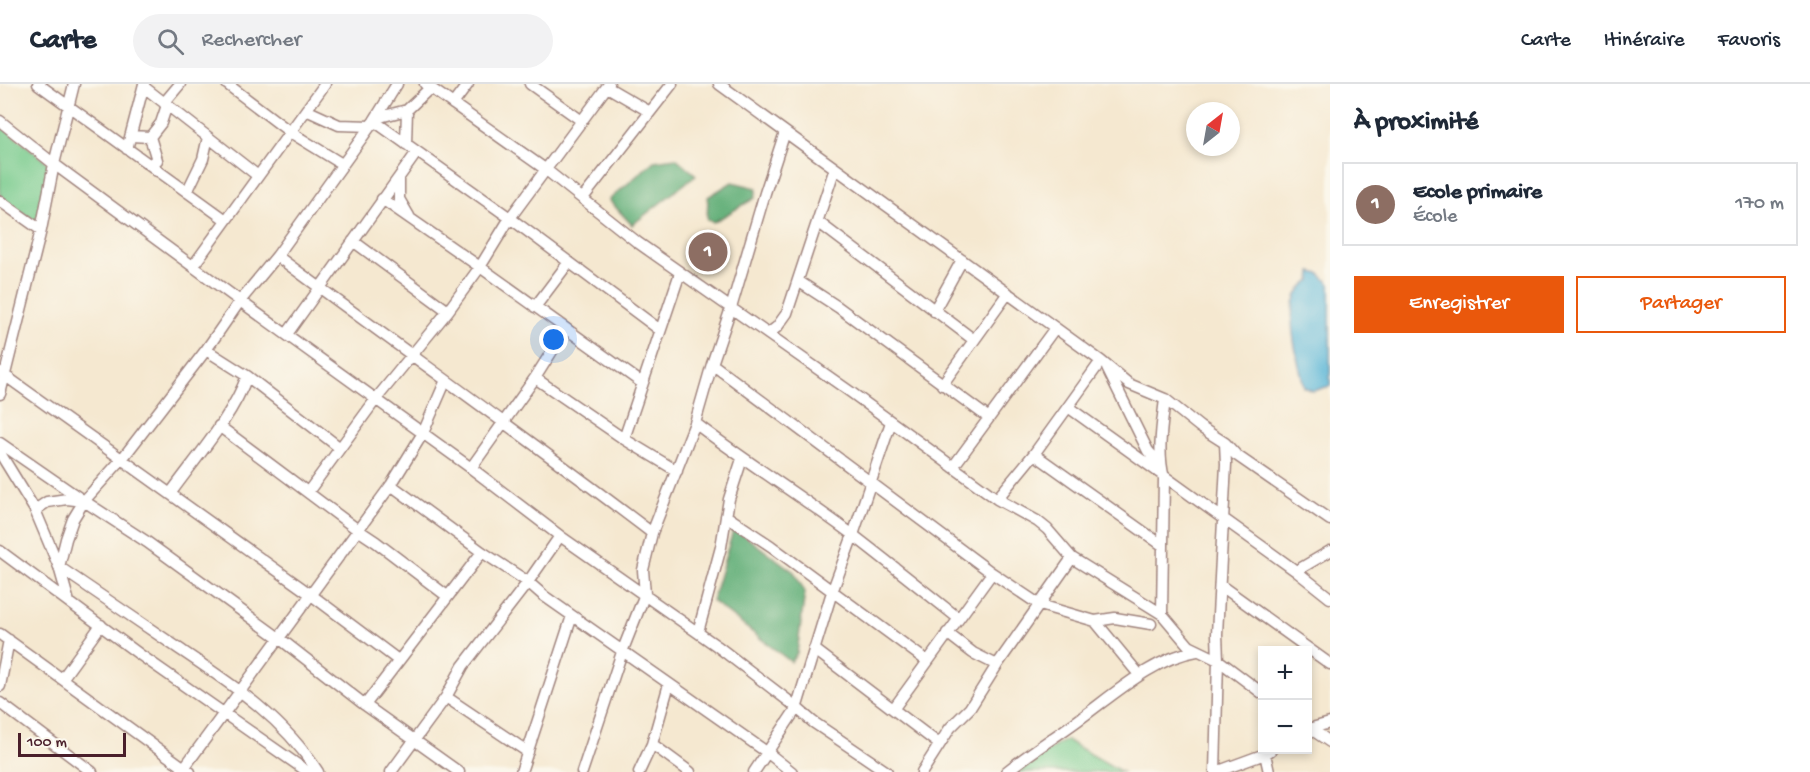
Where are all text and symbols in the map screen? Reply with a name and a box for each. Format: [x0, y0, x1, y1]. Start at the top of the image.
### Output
search box [133, 14, 553, 68]
text: Carte [30, 25, 97, 58]
icon: search [154, 25, 187, 58]
text: Rechercher [202, 28, 301, 54]
text: Carte [1521, 29, 1571, 54]
text: Itinéraire [1604, 29, 1685, 54]
text: Favoris [1718, 29, 1780, 54]
north arrow [1186, 102, 1240, 156]
text: À proximité [1354, 108, 1478, 139]
text: Ecole primaire [1413, 180, 1542, 206]
text: 1 [1371, 193, 1380, 216]
text: 170 m [1735, 193, 1784, 216]
text: École [1413, 206, 1457, 229]
pin: 1 [688, 230, 728, 274]
button: Enregistrer [1354, 276, 1564, 333]
button: Partager [1576, 276, 1786, 333]
your location [539, 325, 568, 354]
map controls [1258, 646, 1312, 754]
button: + [1258, 646, 1312, 700]
button: − [1258, 700, 1312, 754]
scale bar [18, 730, 126, 758]
text: 100 m [27, 734, 67, 753]

